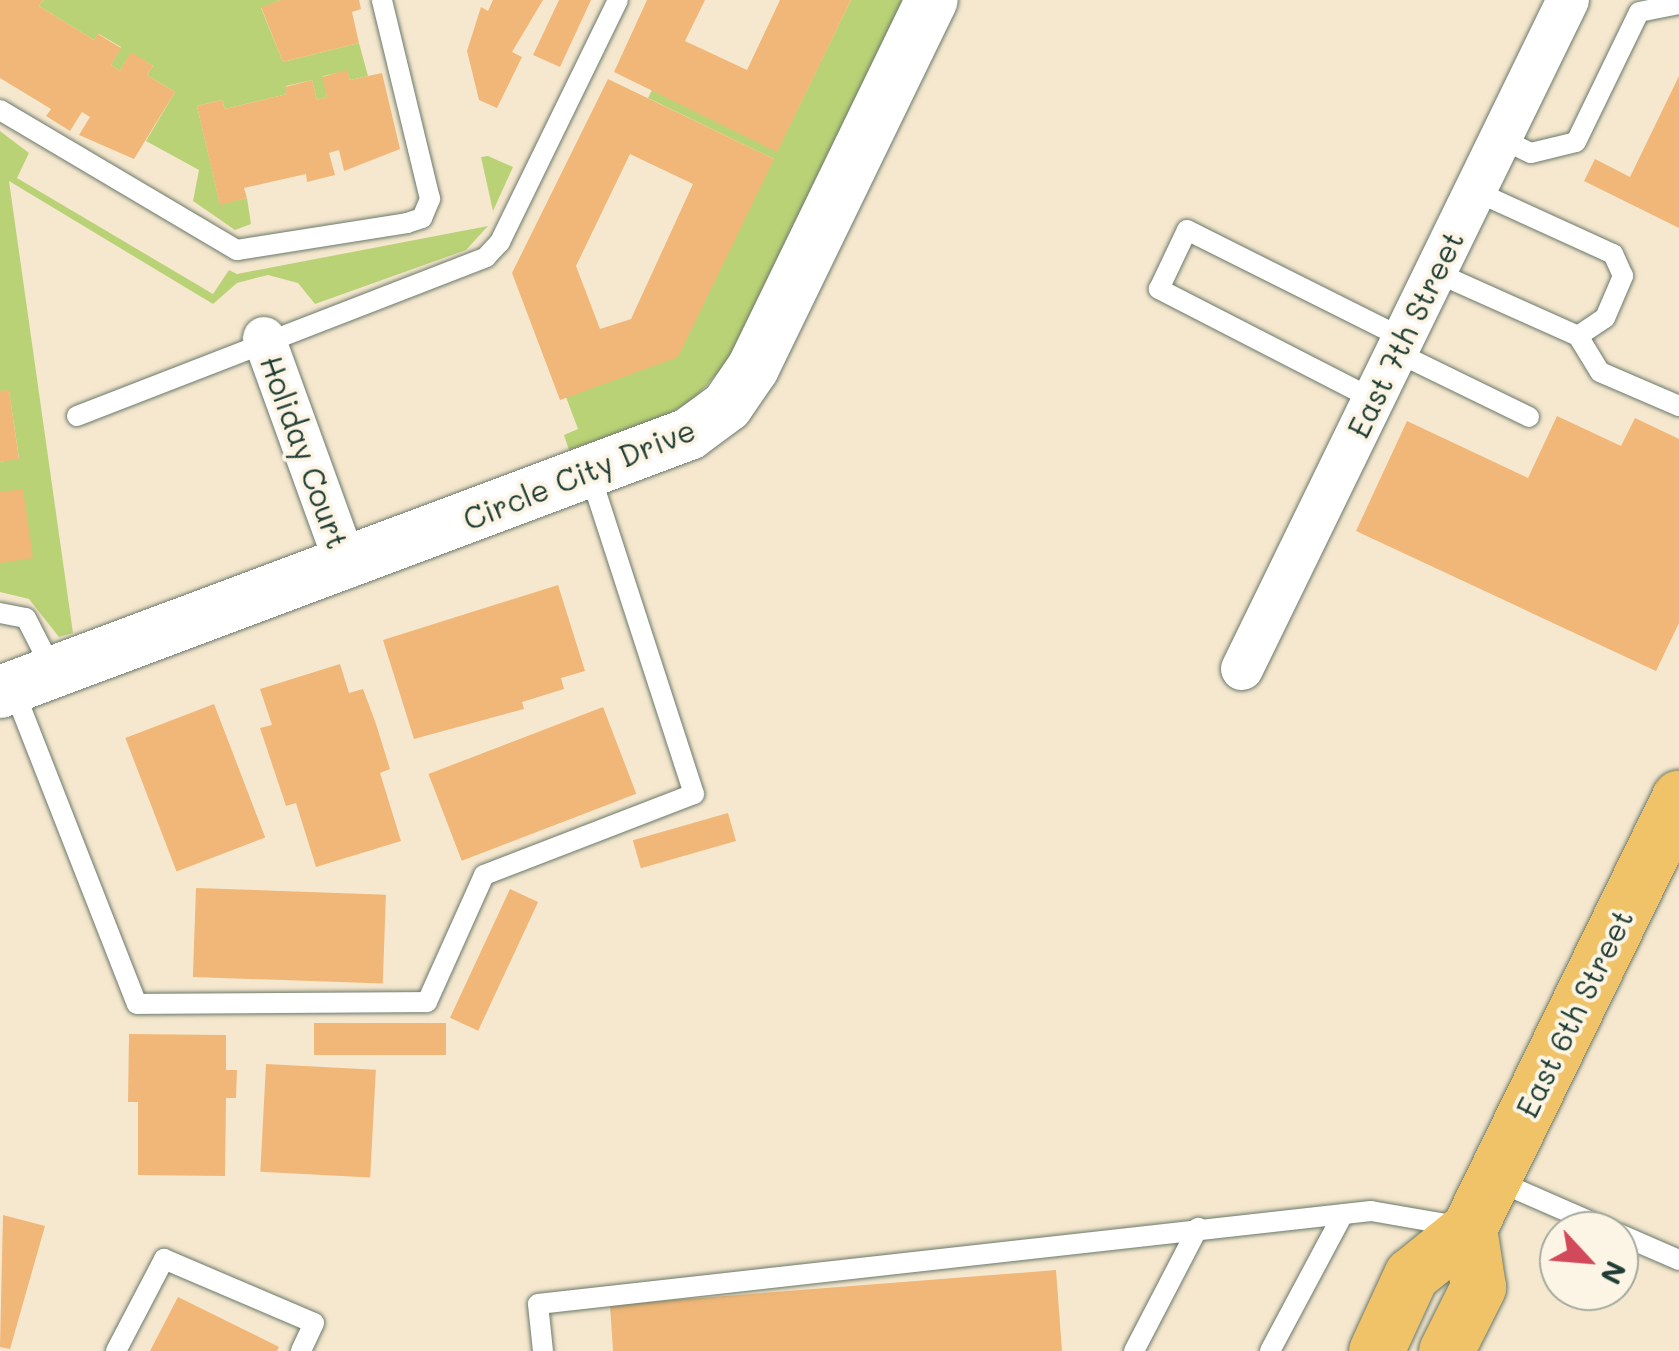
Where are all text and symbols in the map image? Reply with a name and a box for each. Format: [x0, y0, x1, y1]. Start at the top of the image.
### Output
street label: East 7th Street [1339, 225, 1471, 443]
street label: Holiday Court [253, 351, 357, 553]
street label: Circle City Drive [458, 411, 700, 537]
street label: East 6th Street [1508, 903, 1640, 1123]
north arrow [1539, 1211, 1639, 1311]
text: N [1593, 1256, 1635, 1291]

